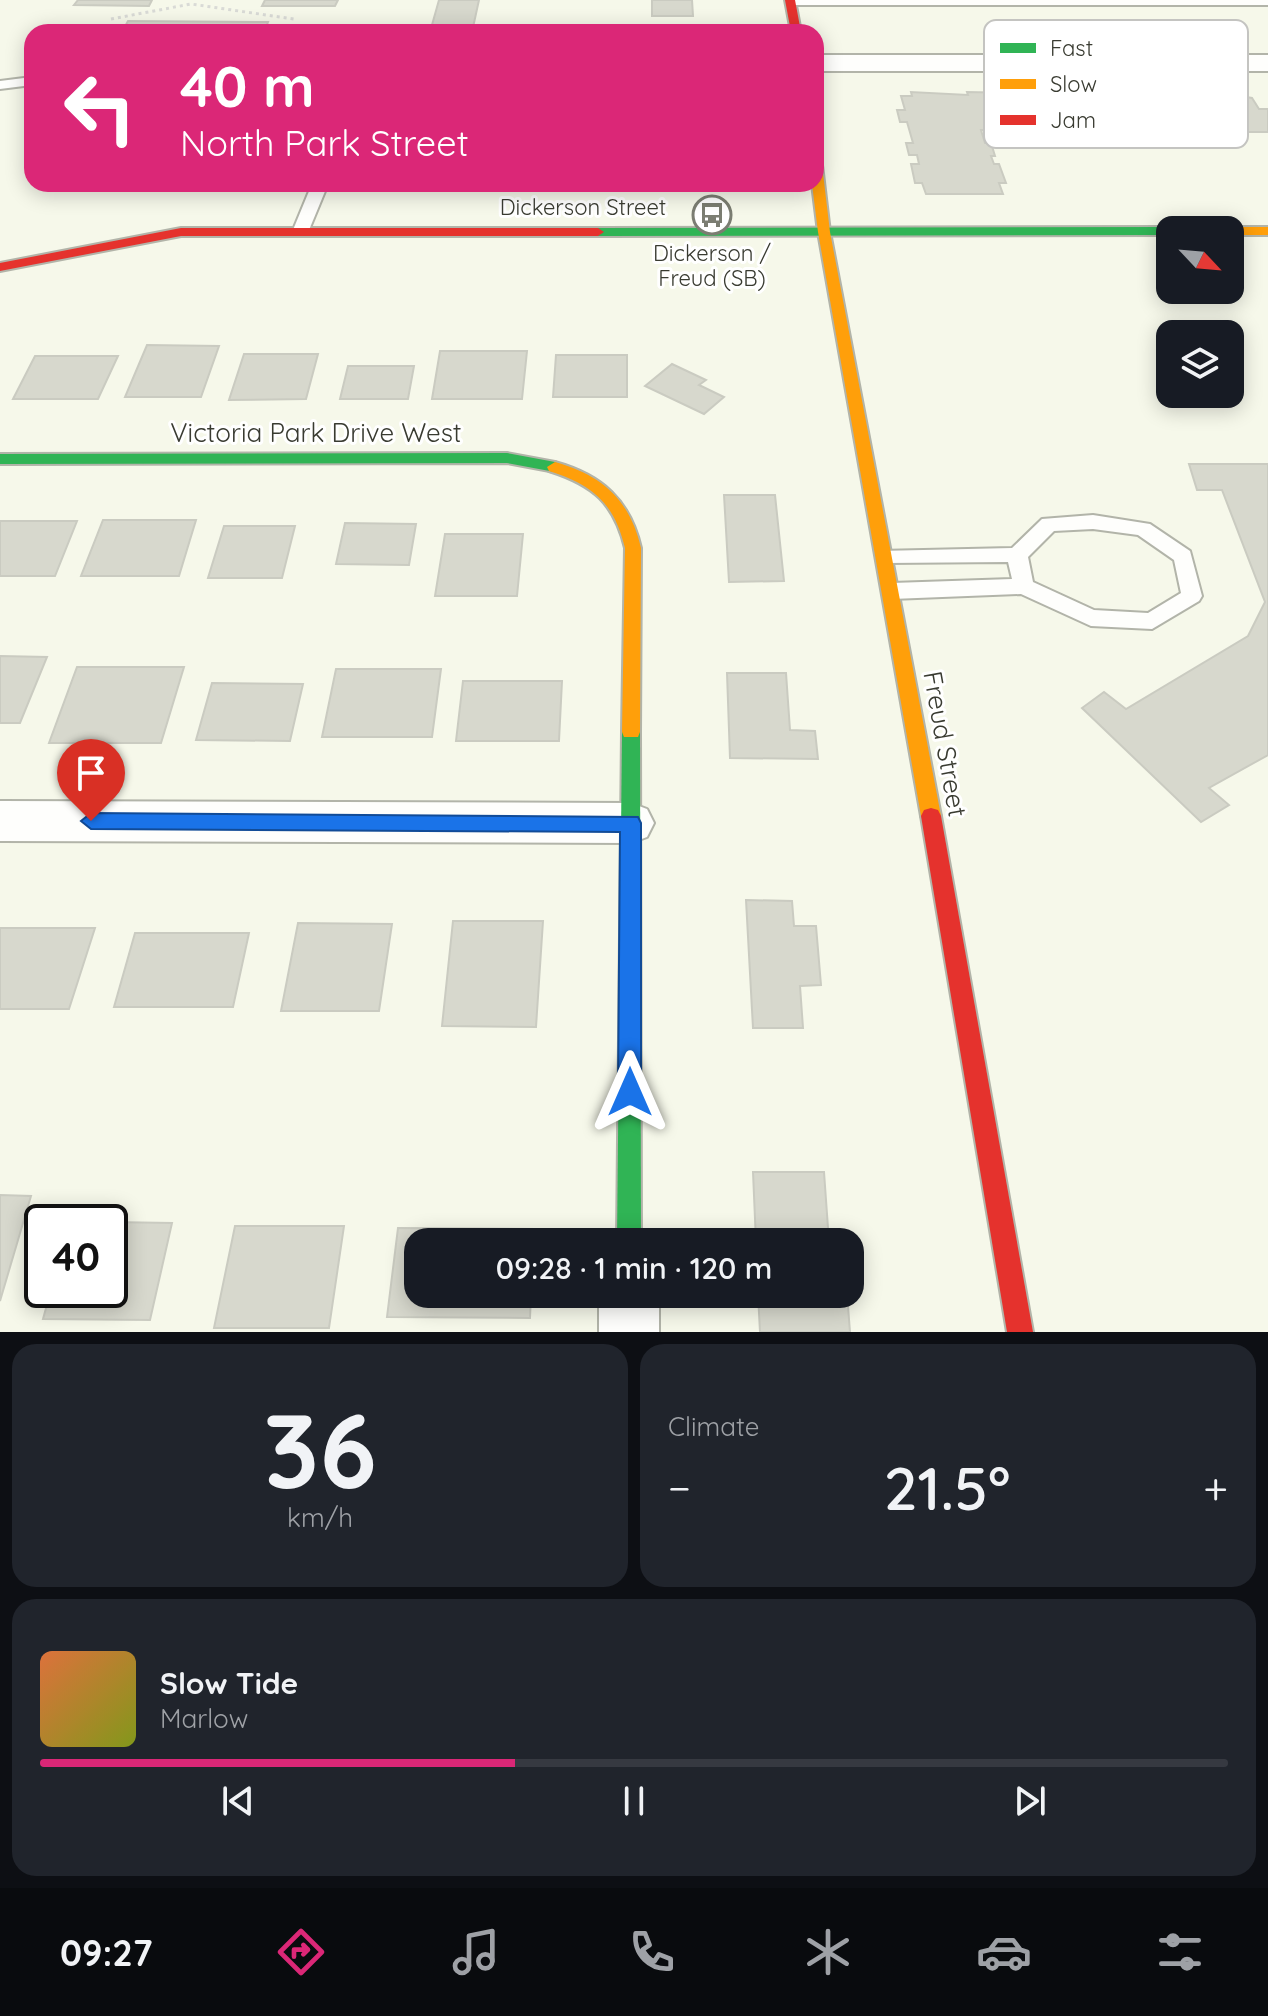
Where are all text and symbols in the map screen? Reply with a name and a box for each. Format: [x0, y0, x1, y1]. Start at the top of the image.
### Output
legend [984, 20, 1248, 148]
text: Fast [1050, 34, 1093, 62]
text: 40 m [180, 51, 315, 121]
icon: left [48, 56, 152, 160]
text: Slow [1050, 70, 1097, 98]
text: Jam [1050, 106, 1096, 134]
text: North Park Street [180, 120, 469, 165]
street label: Dickerson Street [500, 193, 666, 221]
bus stop icon: Dickerson / Freud (SB) [691, 194, 733, 236]
north arrow [1156, 216, 1244, 304]
map controls [1156, 216, 1244, 408]
place label: Dickerson / Freud (SB) [653, 239, 771, 292]
button: layers [1156, 320, 1244, 408]
street label: Victoria Park Drive West [170, 416, 462, 449]
street label: Freud Street [916, 669, 975, 819]
pin [57, 739, 125, 821]
icon: arrive [69, 751, 113, 795]
position arrow [588, 1050, 672, 1134]
speed limit sign: 40 [24, 1204, 128, 1308]
text: 09:28 · 1 min · 120 m [496, 1249, 772, 1287]
text: 36 [263, 1384, 377, 1514]
text: Climate [668, 1410, 759, 1443]
text: 21.5° [884, 1450, 1010, 1525]
text: − [668, 1460, 691, 1515]
text: + [1203, 1460, 1228, 1515]
text: km/h [287, 1501, 353, 1534]
text: Slow Tide [160, 1664, 298, 1702]
text: Marlow [160, 1702, 248, 1735]
icon: previous [216, 1779, 260, 1823]
icon: pause [612, 1779, 656, 1823]
icon: next [1008, 1779, 1052, 1823]
icon: directions [273, 1924, 329, 1980]
icon: music [448, 1924, 504, 1980]
icon: phone [624, 1924, 680, 1980]
icon: climate [800, 1924, 856, 1980]
icon: car [976, 1924, 1032, 1980]
icon: filters [1152, 1924, 1208, 1980]
text: 09:27 [60, 1930, 153, 1975]

